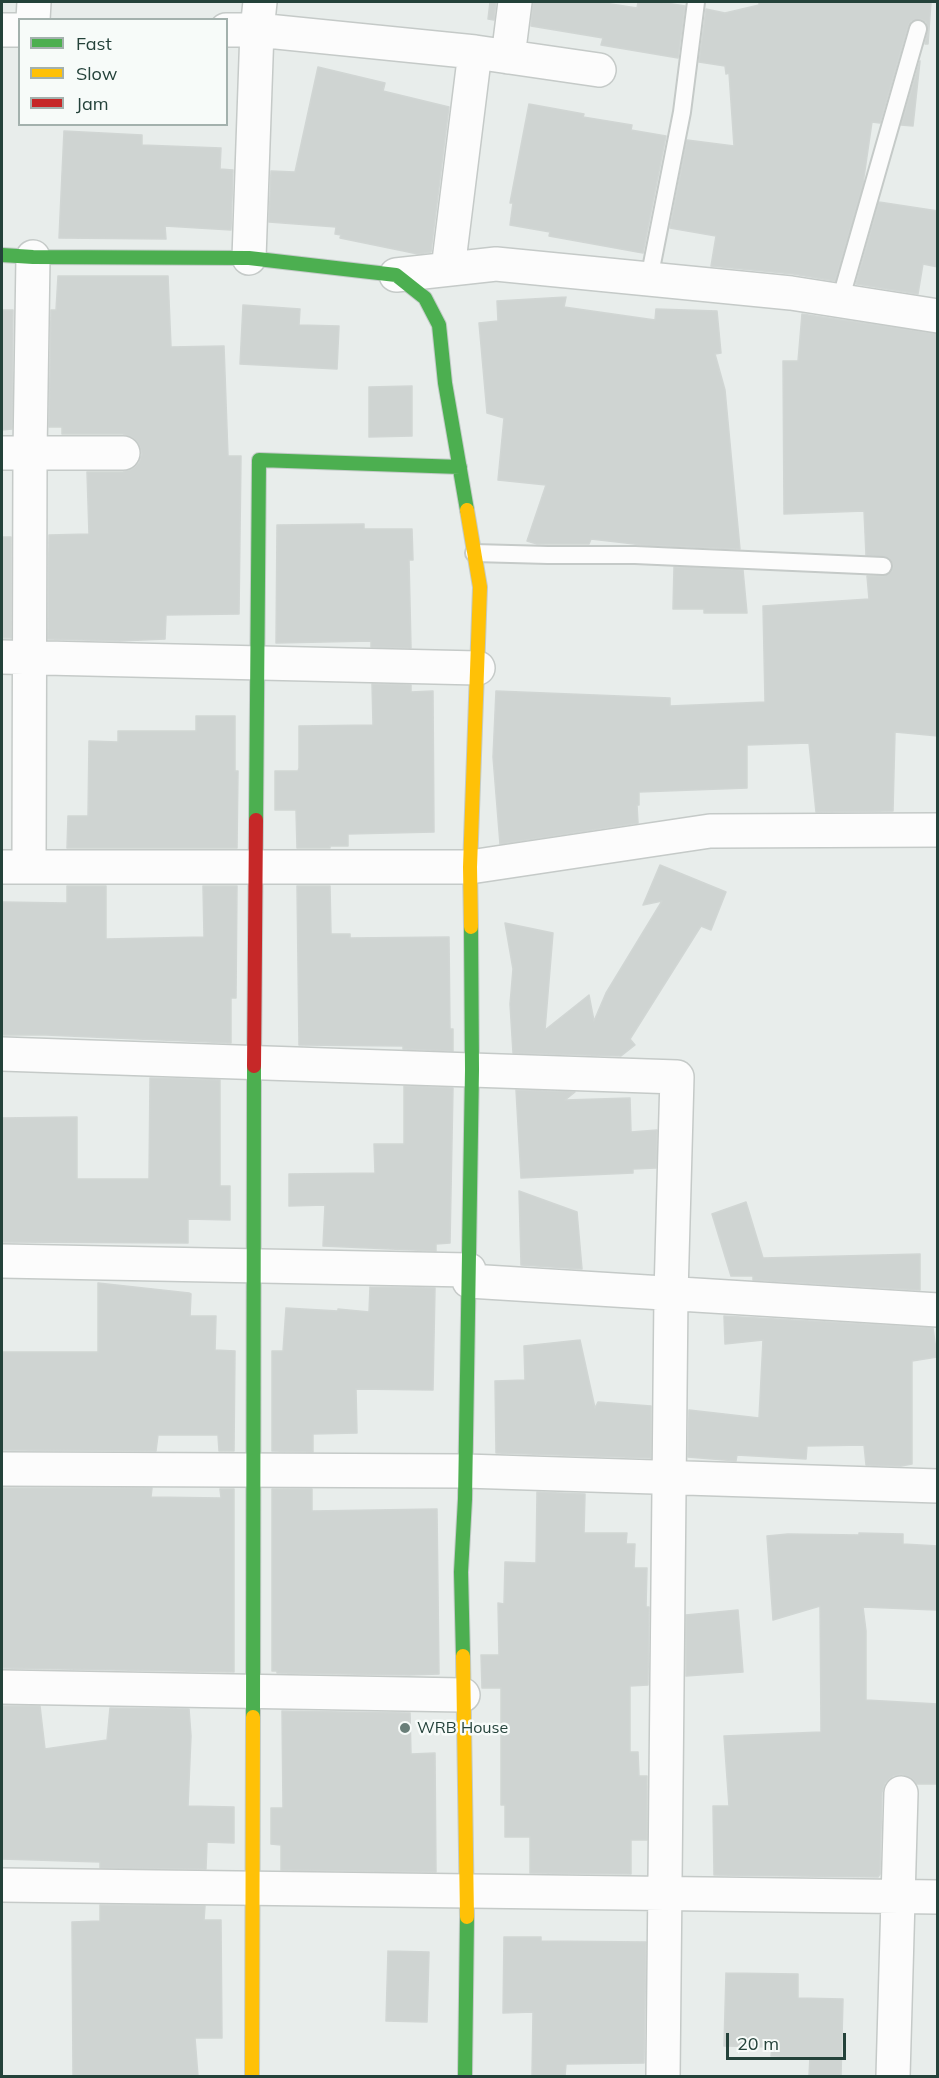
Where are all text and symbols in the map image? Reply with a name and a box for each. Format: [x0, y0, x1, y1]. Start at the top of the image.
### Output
legend [18, 18, 228, 126]
text: Fast [76, 32, 112, 55]
text: Slow [76, 62, 117, 85]
text: Jam [76, 92, 109, 115]
place label: WRB House [417, 1718, 508, 1738]
marker: WRB House [398, 1721, 412, 1735]
scale bar [729, 2021, 849, 2059]
text: 20 m [737, 2032, 779, 2055]

